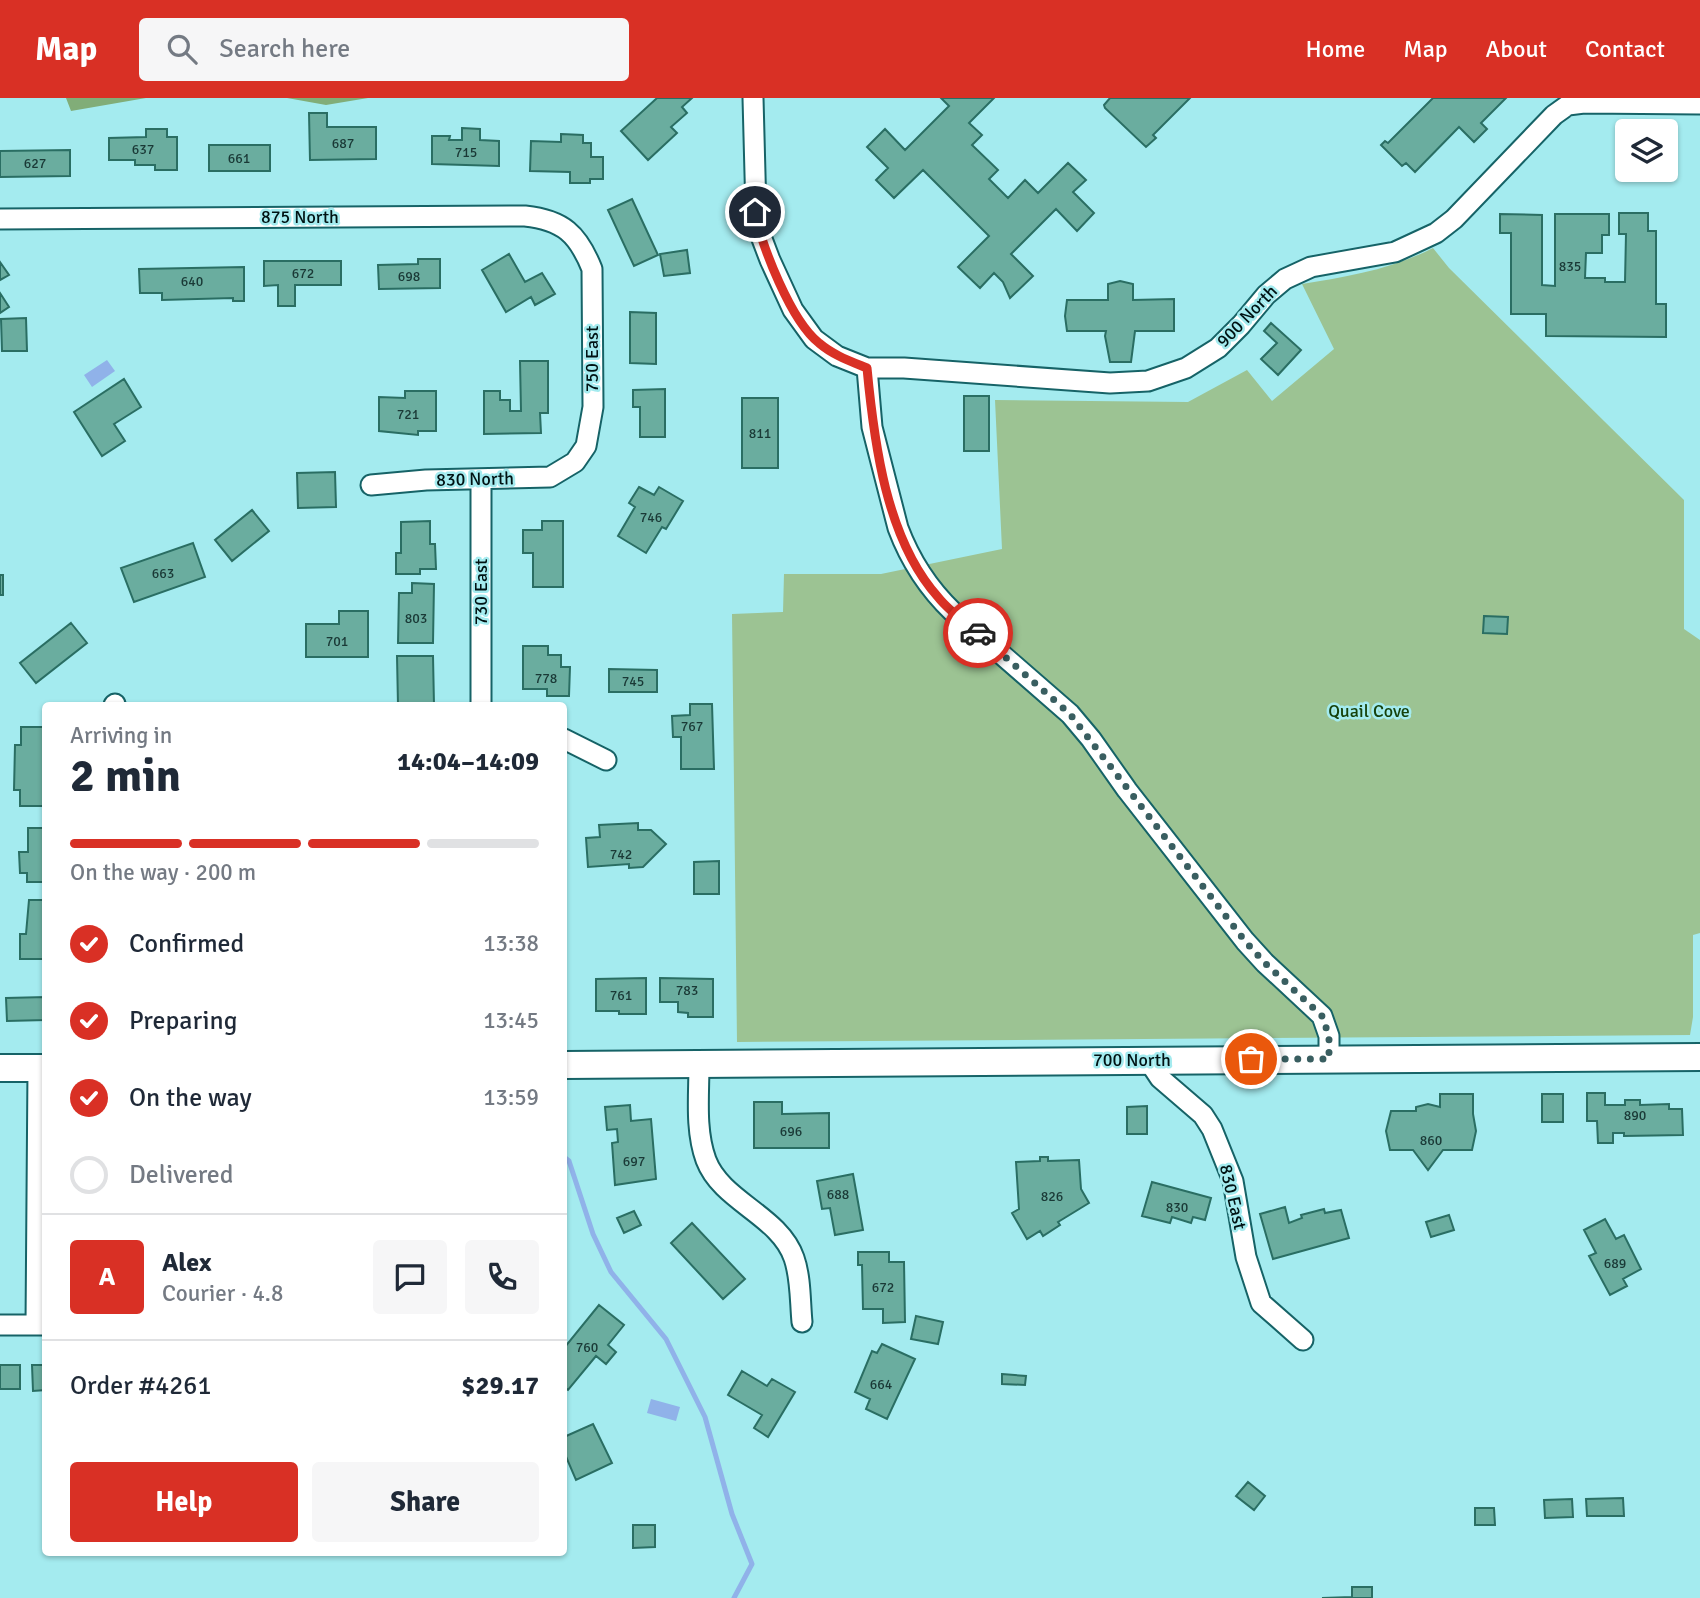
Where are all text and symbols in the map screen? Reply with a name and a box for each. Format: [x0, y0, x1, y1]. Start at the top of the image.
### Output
search box [139, 18, 629, 81]
text: Map [35, 29, 97, 70]
icon: search [163, 30, 201, 68]
text: Search here [219, 33, 350, 65]
text: Home [1305, 34, 1365, 64]
text: Map [1403, 34, 1448, 64]
text: About [1486, 34, 1547, 64]
text: Contact [1585, 34, 1665, 64]
map controls [1615, 119, 1678, 182]
button: layers [1615, 119, 1678, 182]
house number: 687 [332, 135, 354, 152]
house number: 637 [132, 141, 154, 158]
house number: 715 [455, 144, 477, 161]
house number: 661 [228, 150, 250, 167]
house number: 627 [24, 155, 46, 172]
pin [725, 182, 785, 242]
icon: home [736, 193, 774, 231]
street label: 875 North [261, 206, 339, 228]
house number: 835 [1559, 258, 1581, 275]
house number: 672 [292, 265, 314, 282]
house number: 698 [398, 268, 420, 285]
house number: 640 [181, 273, 203, 290]
street label: 900 North [1212, 280, 1282, 352]
street label: 750 East [581, 326, 603, 392]
house number: 721 [397, 406, 419, 423]
house number: 811 [749, 425, 771, 442]
street label: 830 North [436, 467, 514, 491]
house number: 746 [640, 509, 662, 526]
street label: 730 East [470, 559, 492, 625]
house number: 663 [152, 565, 174, 582]
courier [943, 598, 1013, 668]
house number: 803 [405, 610, 427, 627]
icon: car [959, 614, 997, 652]
house number: 701 [326, 633, 348, 650]
house number: 778 [535, 670, 557, 687]
house number: 745 [622, 673, 644, 690]
park label: Quail Cove [1328, 700, 1410, 722]
house number: 767 [681, 718, 703, 735]
text: Arriving in [70, 721, 172, 750]
text: 14:04–14:09 [397, 746, 539, 778]
text: 2 min [70, 748, 181, 804]
house number: 742 [610, 846, 632, 863]
text: On the way · 200 m [70, 858, 256, 887]
icon: check [70, 925, 108, 963]
text: Confirmed [129, 928, 244, 960]
text: 13:38 [483, 929, 539, 958]
house number: 783 [676, 982, 698, 999]
house number: 761 [610, 987, 632, 1004]
icon: check [70, 1002, 108, 1040]
text: Preparing [129, 1005, 237, 1037]
text: 13:45 [483, 1006, 539, 1035]
pin [1221, 1029, 1281, 1089]
icon: bag [1232, 1040, 1270, 1078]
street label: 700 North [1093, 1049, 1171, 1071]
icon: check [70, 1079, 108, 1117]
text: On the way [129, 1082, 252, 1114]
text: 13:59 [483, 1083, 539, 1112]
house number: 890 [1624, 1107, 1646, 1124]
house number: 696 [780, 1123, 802, 1140]
house number: 860 [1420, 1132, 1442, 1149]
house number: 697 [623, 1153, 645, 1170]
text: Delivered [129, 1159, 234, 1191]
street label: 830 East [1215, 1162, 1251, 1232]
house number: 688 [827, 1186, 849, 1203]
house number: 826 [1041, 1188, 1063, 1205]
house number: 830 [1166, 1199, 1188, 1216]
button: chat [373, 1240, 447, 1314]
button: phone [465, 1240, 539, 1314]
text: Alex [162, 1247, 212, 1279]
house number: 689 [1604, 1255, 1626, 1272]
text: A [99, 1261, 115, 1293]
text: Courier · 4.8 [162, 1279, 283, 1308]
house number: 672 [872, 1279, 894, 1296]
house number: 760 [576, 1339, 598, 1356]
text: Order #4261 [70, 1370, 211, 1402]
text: $29.17 [461, 1370, 539, 1402]
house number: 664 [870, 1376, 893, 1393]
button: Help [70, 1462, 298, 1542]
button: Share [312, 1462, 539, 1542]

